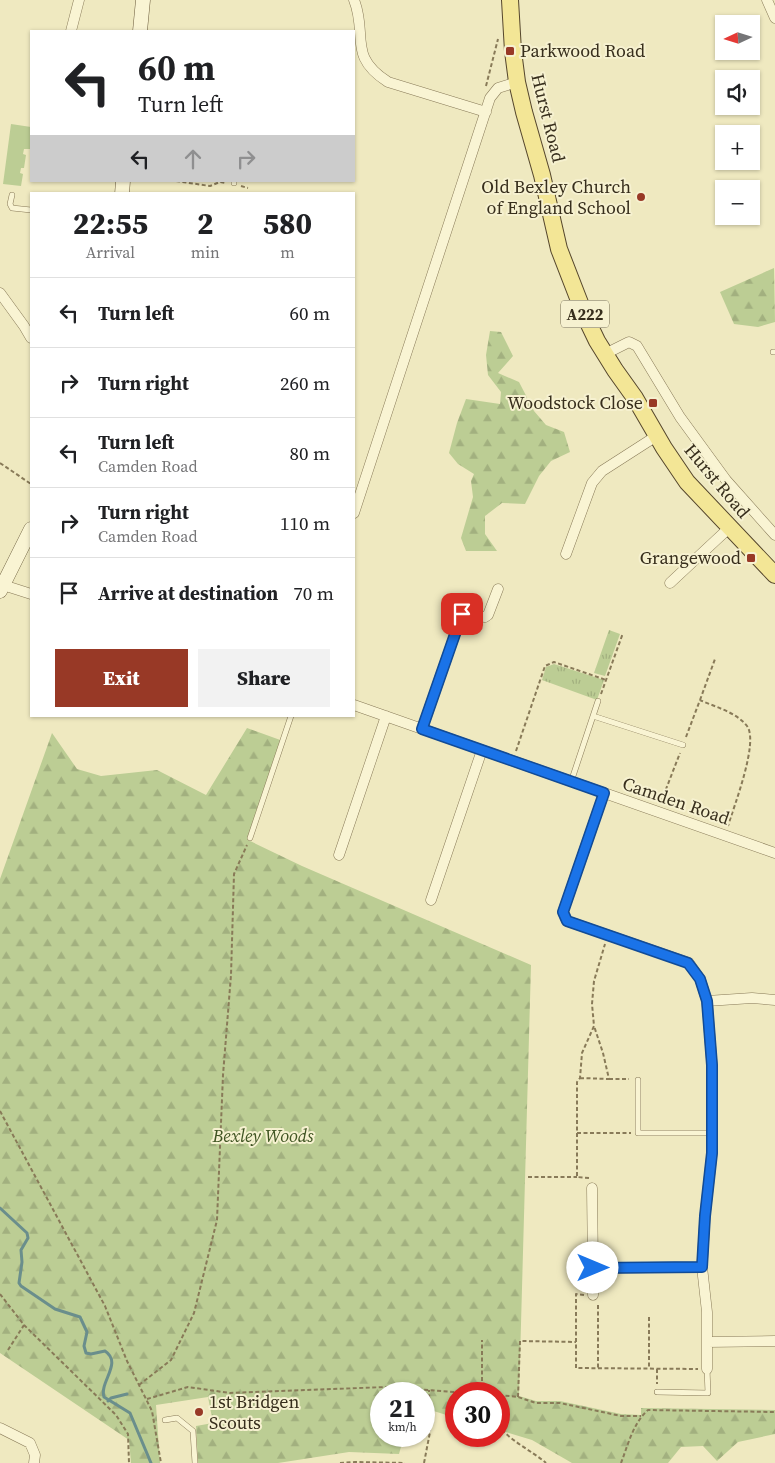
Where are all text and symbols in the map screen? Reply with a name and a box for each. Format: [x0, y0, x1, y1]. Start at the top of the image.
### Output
north arrow [715, 15, 760, 60]
map controls [715, 15, 760, 225]
place label: Parkwood Road [520, 38, 645, 63]
text: 60 m [138, 44, 215, 92]
marker: Parkwood Road [504, 45, 516, 57]
icon: left [55, 50, 120, 115]
button: sound [715, 70, 760, 115]
street label: Hurst Road [525, 71, 572, 165]
text: Turn left [138, 89, 223, 119]
button: + [715, 125, 760, 170]
icon: left [126, 145, 154, 173]
icon: ahead [179, 145, 207, 173]
icon: right [232, 145, 260, 173]
place label: Old Bexley Church of England School [481, 174, 631, 220]
button: − [715, 180, 760, 225]
marker: Old Bexley Church of England School [635, 191, 647, 203]
text: 22:55 [73, 203, 148, 244]
text: 2 [197, 203, 214, 244]
text: 580 [263, 203, 312, 244]
text: Arrival [86, 241, 135, 263]
text: min [191, 241, 220, 263]
text: m [280, 241, 295, 263]
icon: left [55, 299, 83, 327]
text: Turn left [98, 300, 174, 326]
text: 60 m [289, 300, 330, 326]
road number: A222 [561, 300, 609, 328]
icon: right [55, 369, 83, 397]
text: Turn right [98, 370, 189, 396]
text: 260 m [280, 370, 330, 396]
place label: Woodstock Close [507, 390, 643, 415]
marker: Woodstock Close [647, 397, 659, 409]
text: Turn left [98, 429, 174, 455]
street label: Hurst Road [679, 438, 756, 523]
icon: left [55, 439, 83, 467]
text: 80 m [289, 440, 330, 466]
text: Camden Road [98, 455, 198, 477]
text: Turn right [98, 499, 189, 525]
icon: right [55, 509, 83, 537]
text: 110 m [280, 510, 330, 536]
text: Camden Road [98, 525, 198, 547]
place label: Grangewood [640, 545, 741, 570]
marker: Grangewood [745, 552, 757, 564]
icon: arrive [55, 579, 83, 607]
text: Arrive at destination [98, 580, 278, 606]
text: 70 m [293, 580, 334, 606]
pin [441, 593, 483, 635]
icon: arrive [448, 600, 476, 628]
button: Exit [55, 649, 188, 707]
button: Share [198, 649, 330, 707]
street label: Camden Road [619, 770, 733, 831]
park label: Bexley Woods [211, 1123, 314, 1148]
position arrow [566, 1241, 618, 1293]
speed limit sign: 30 [445, 1382, 510, 1447]
place label: 1st Bridgen Scouts [209, 1389, 300, 1435]
text: 21 [389, 1391, 416, 1425]
marker: 1st Bridgen Scouts [193, 1406, 205, 1418]
text: km/h [388, 1419, 417, 1435]

